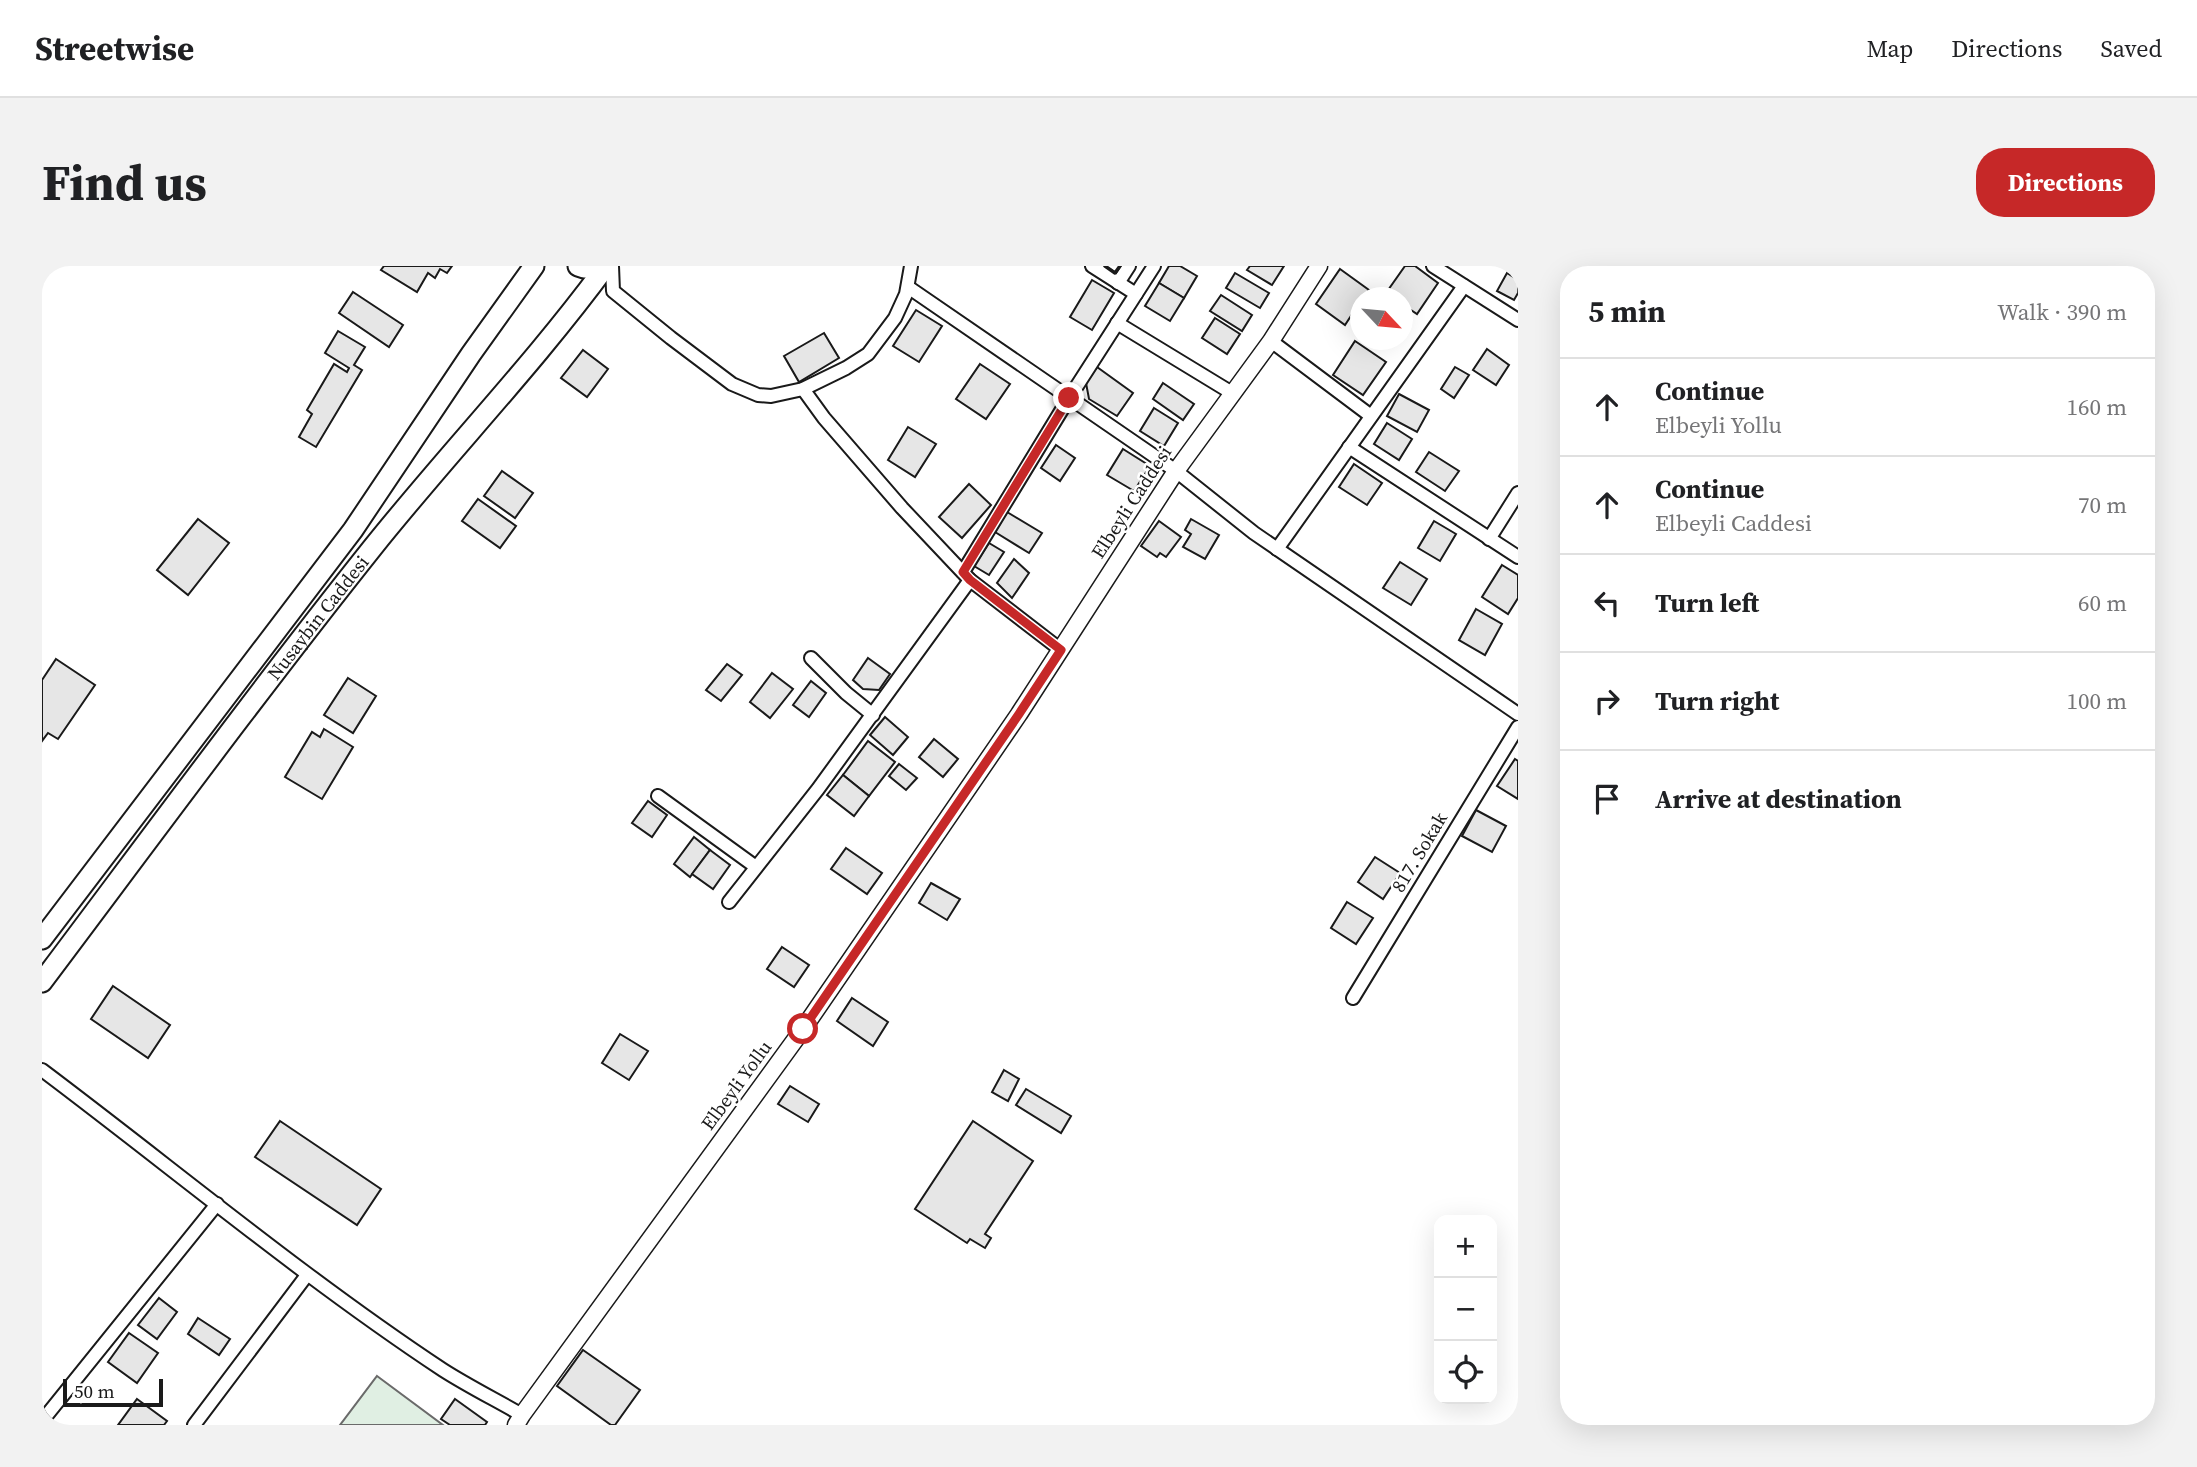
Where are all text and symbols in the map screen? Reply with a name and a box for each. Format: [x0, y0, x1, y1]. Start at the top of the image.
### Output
text: Streetwise [35, 26, 194, 71]
text: Map [1866, 32, 1913, 65]
text: Directions [1951, 32, 2062, 65]
text: Saved [2100, 32, 2162, 65]
button: Directions [1976, 148, 2155, 217]
text: Find us [42, 149, 207, 216]
north arrow [1350, 287, 1413, 350]
text: 5 min [1588, 291, 1666, 332]
text: Walk · 390 m [1997, 296, 2127, 328]
text: Continue [1655, 373, 1764, 409]
route end [1053, 382, 1084, 413]
icon: ahead [1588, 388, 1626, 426]
text: 160 m [2066, 391, 2127, 423]
text: Elbeyli Yollu [1655, 409, 1782, 441]
street label: Elbeyli Caddesi [1085, 440, 1177, 563]
text: Continue [1655, 471, 1764, 507]
icon: ahead [1588, 486, 1626, 524]
text: 70 m [2078, 489, 2127, 521]
text: Elbeyli Caddesi [1655, 507, 1812, 539]
street label: Nusaybin Caddesi [261, 550, 375, 685]
icon: left [1588, 584, 1626, 622]
text: Turn left [1655, 585, 1759, 621]
text: 60 m [2078, 587, 2127, 619]
icon: right [1588, 682, 1626, 720]
text: Turn right [1655, 683, 1779, 719]
text: 100 m [2066, 685, 2127, 717]
icon: arrive [1588, 780, 1626, 818]
text: Arrive at destination [1655, 781, 1902, 817]
street label: 817. Sokak [1385, 807, 1453, 897]
route start [787, 1013, 818, 1044]
street label: Elbeyli Yollu [695, 1035, 777, 1135]
map controls [1434, 1215, 1497, 1404]
button: + [1434, 1215, 1497, 1278]
button: − [1434, 1278, 1497, 1341]
button: locate [1434, 1341, 1497, 1404]
scale bar [63, 1376, 163, 1408]
text: 50 m [74, 1378, 115, 1404]

